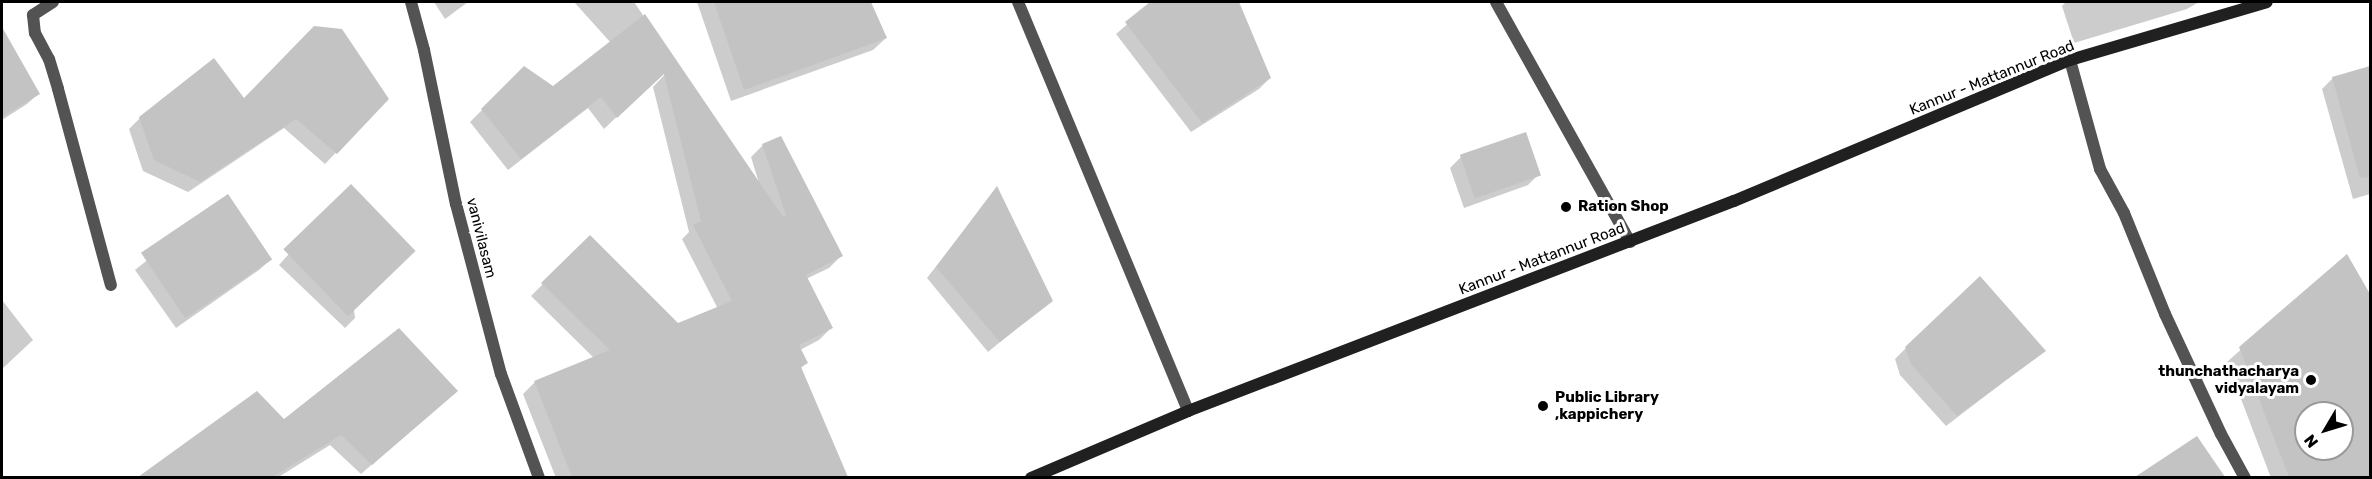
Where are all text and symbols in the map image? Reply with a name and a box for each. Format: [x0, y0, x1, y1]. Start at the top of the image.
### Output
street label: Kannur - Mattannur Road [1907, 37, 2077, 119]
street label: vanivilasam [462, 196, 500, 280]
place label: Ration Shop [1578, 198, 1669, 216]
marker: Ration Shop [1559, 200, 1573, 214]
street label: Kannur - Mattannur Road [1456, 219, 1628, 299]
place label: thunchathacharya vidyalayam [2158, 362, 2299, 397]
marker: thunchathacharya vidyalayam [2304, 373, 2318, 387]
place label: Public Library ,kappichery [1555, 388, 1659, 423]
marker: Public Library ,kappichery [1536, 399, 1550, 413]
north arrow [2294, 401, 2354, 461]
text: N [2300, 431, 2322, 452]

